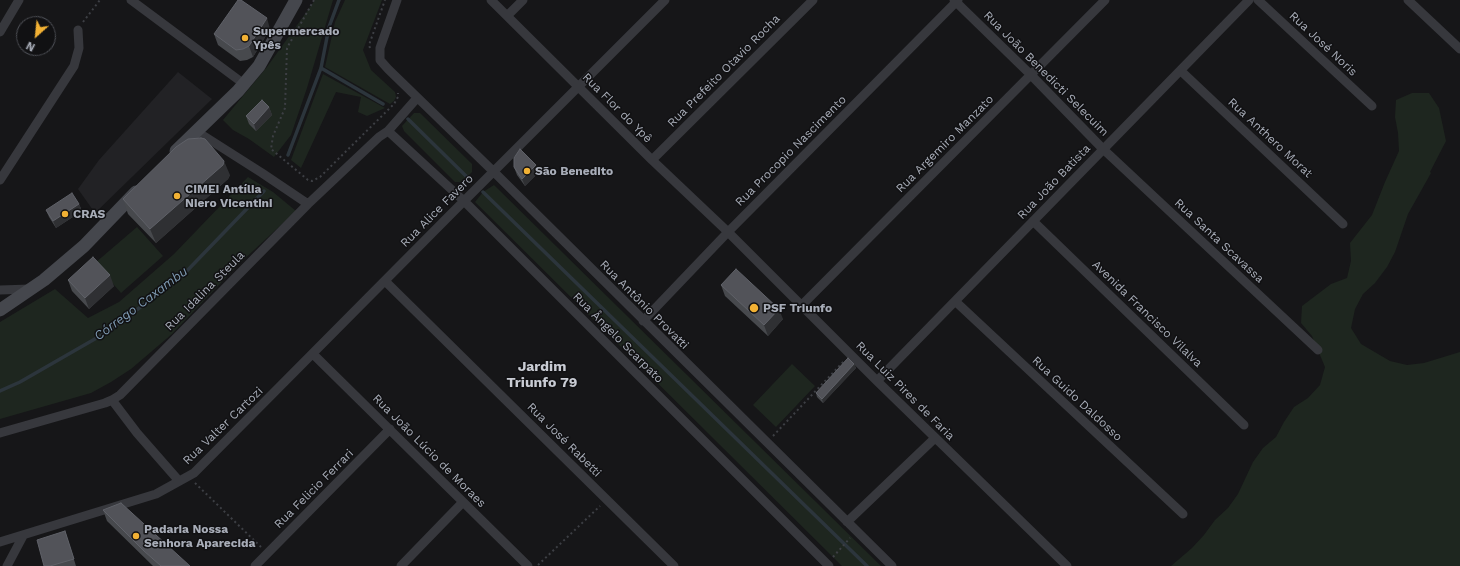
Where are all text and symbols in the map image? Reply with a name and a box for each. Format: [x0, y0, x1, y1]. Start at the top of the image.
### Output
street label: Rua João Benedicti Selecuim [980, 8, 1112, 140]
street label: Rua José Noris [1286, 9, 1360, 79]
street label: Rua Prefeito Otavio Rocha [665, 12, 783, 130]
north arrow [16, 16, 56, 56]
place label: Supermercado Ypês [253, 24, 340, 52]
marker: Supermercado Ypês [240, 33, 250, 43]
text: N [24, 39, 37, 54]
street label: Rua Flor do Ypê [579, 70, 655, 146]
street label: Rua Argemiro Manzato [893, 92, 997, 196]
street label: Rua Procopio Nascimento [733, 93, 849, 209]
street label: Rua Anthero Morat [1225, 95, 1315, 181]
street label: Rua João Batista [1014, 141, 1094, 223]
place label: São Benedito [535, 164, 613, 178]
marker: São Benedito [522, 166, 532, 176]
street label: Rua Alice Favero [398, 172, 476, 250]
place label: CIMEI Antília Niero Vicentini [185, 182, 273, 210]
marker: CIMEI Antília Niero Vicentini [172, 191, 182, 201]
street label: Rua Santa Scavassa [1171, 196, 1267, 286]
place label: CRAS [73, 207, 105, 221]
marker: CRAS [60, 209, 70, 219]
street label: Rua Idalina Steula [162, 248, 248, 334]
street label: Rua Antônio Provatti [597, 258, 691, 352]
street label: Avenida Francisco Vilalva [1089, 258, 1205, 370]
water label: Córrego Caxambu [91, 264, 191, 344]
street label: Rua Ângelo Scarpato [570, 290, 666, 386]
place label: PSF Triunfo [763, 301, 832, 315]
marker: PSF Triunfo [748, 302, 760, 314]
street label: Rua Luiz Pires de Faria [853, 339, 957, 443]
street label: Rua Guido Daldosso [1029, 354, 1125, 444]
district label: Jardim Triunfo 79 [507, 359, 577, 392]
street label: Rua Valter Cartozi [180, 384, 266, 468]
street label: Rua João Lúcio de Moraes [369, 391, 489, 511]
street label: Rua José Rabetti [524, 400, 604, 480]
street label: Rua Felicio Ferrari [271, 446, 357, 532]
place label: Padaria Nossa Senhora Aparecida [144, 522, 256, 550]
marker: Padaria Nossa Senhora Aparecida [131, 531, 141, 541]

